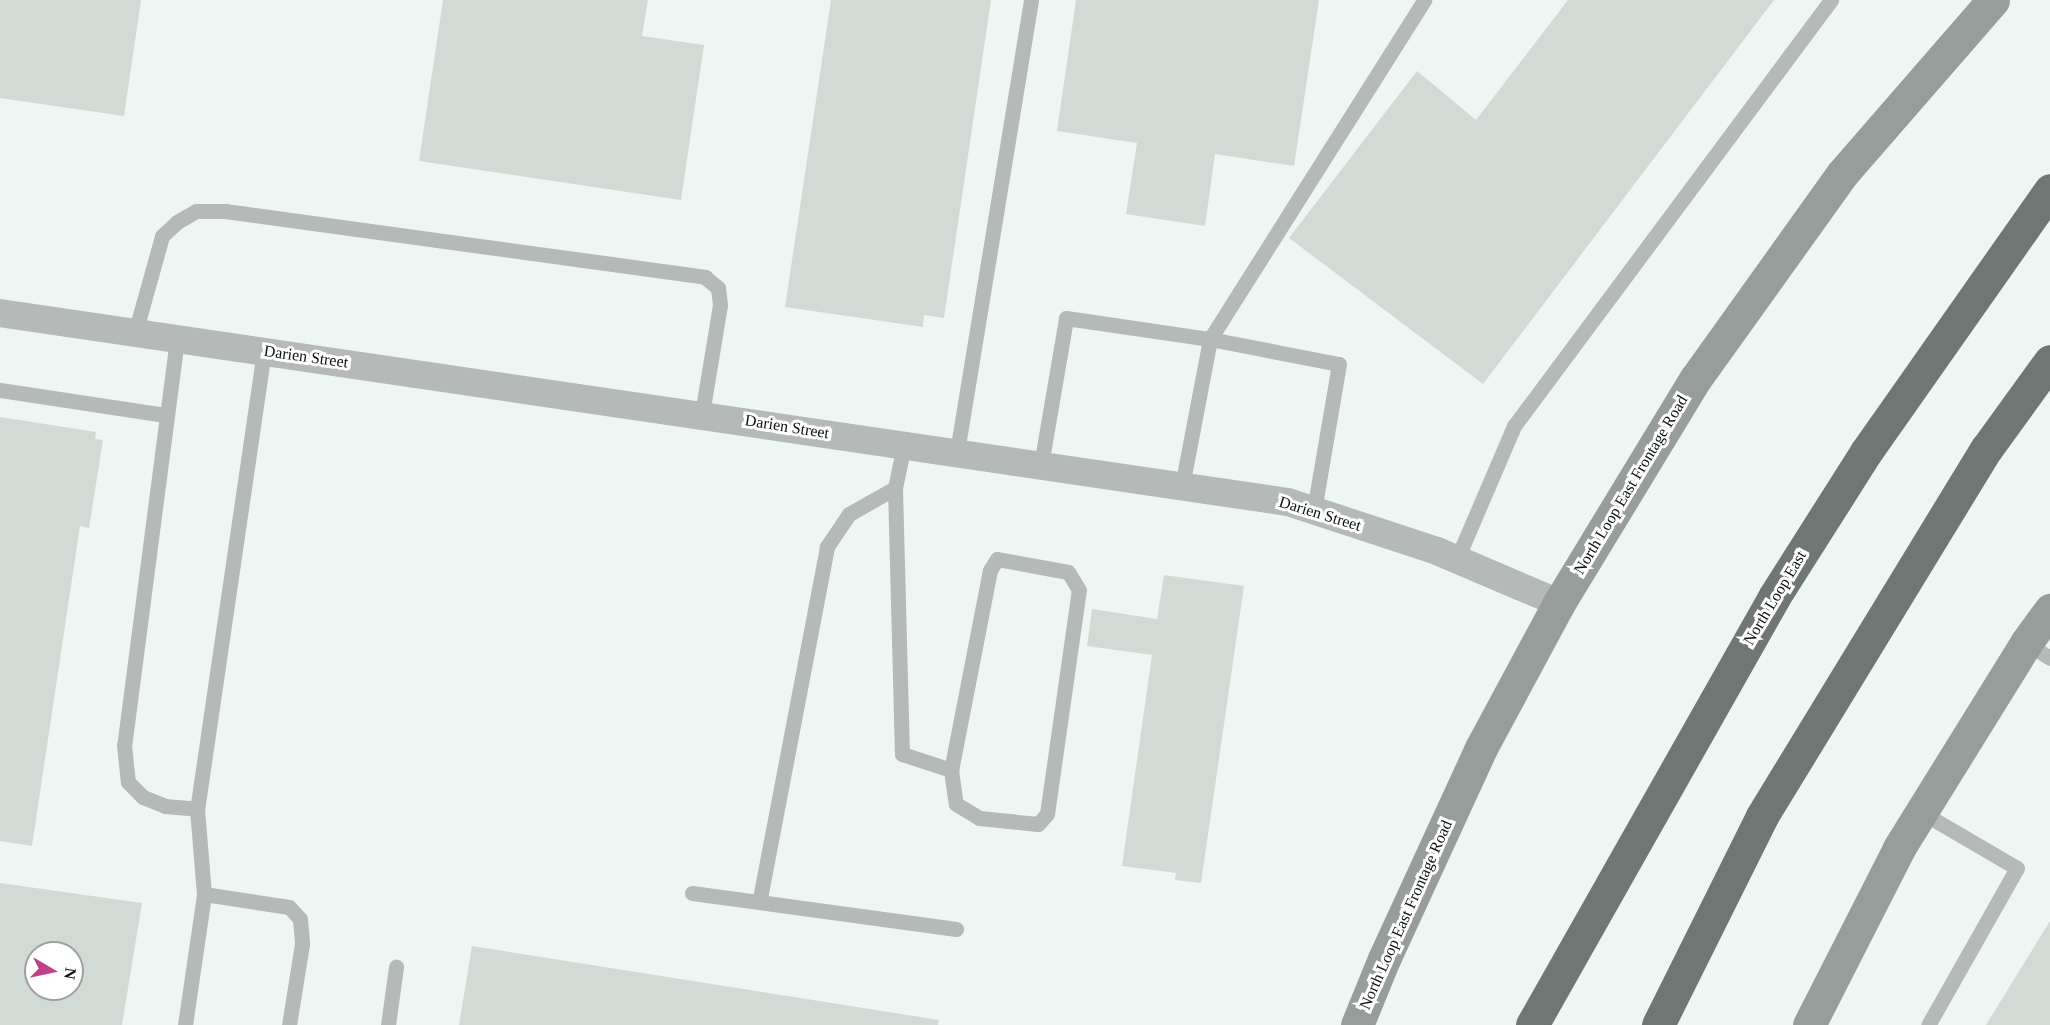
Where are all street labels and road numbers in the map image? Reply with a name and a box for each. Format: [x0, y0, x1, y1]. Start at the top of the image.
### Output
street label: Darien Street [263, 342, 349, 372]
street label: North Loop East Frontage Road [1570, 392, 1692, 578]
street label: Darien Street [744, 411, 830, 443]
street label: Darien Street [1277, 492, 1363, 536]
street label: North Loop East [1739, 547, 1811, 649]
street label: North Loop East Frontage Road [1355, 817, 1457, 1013]

